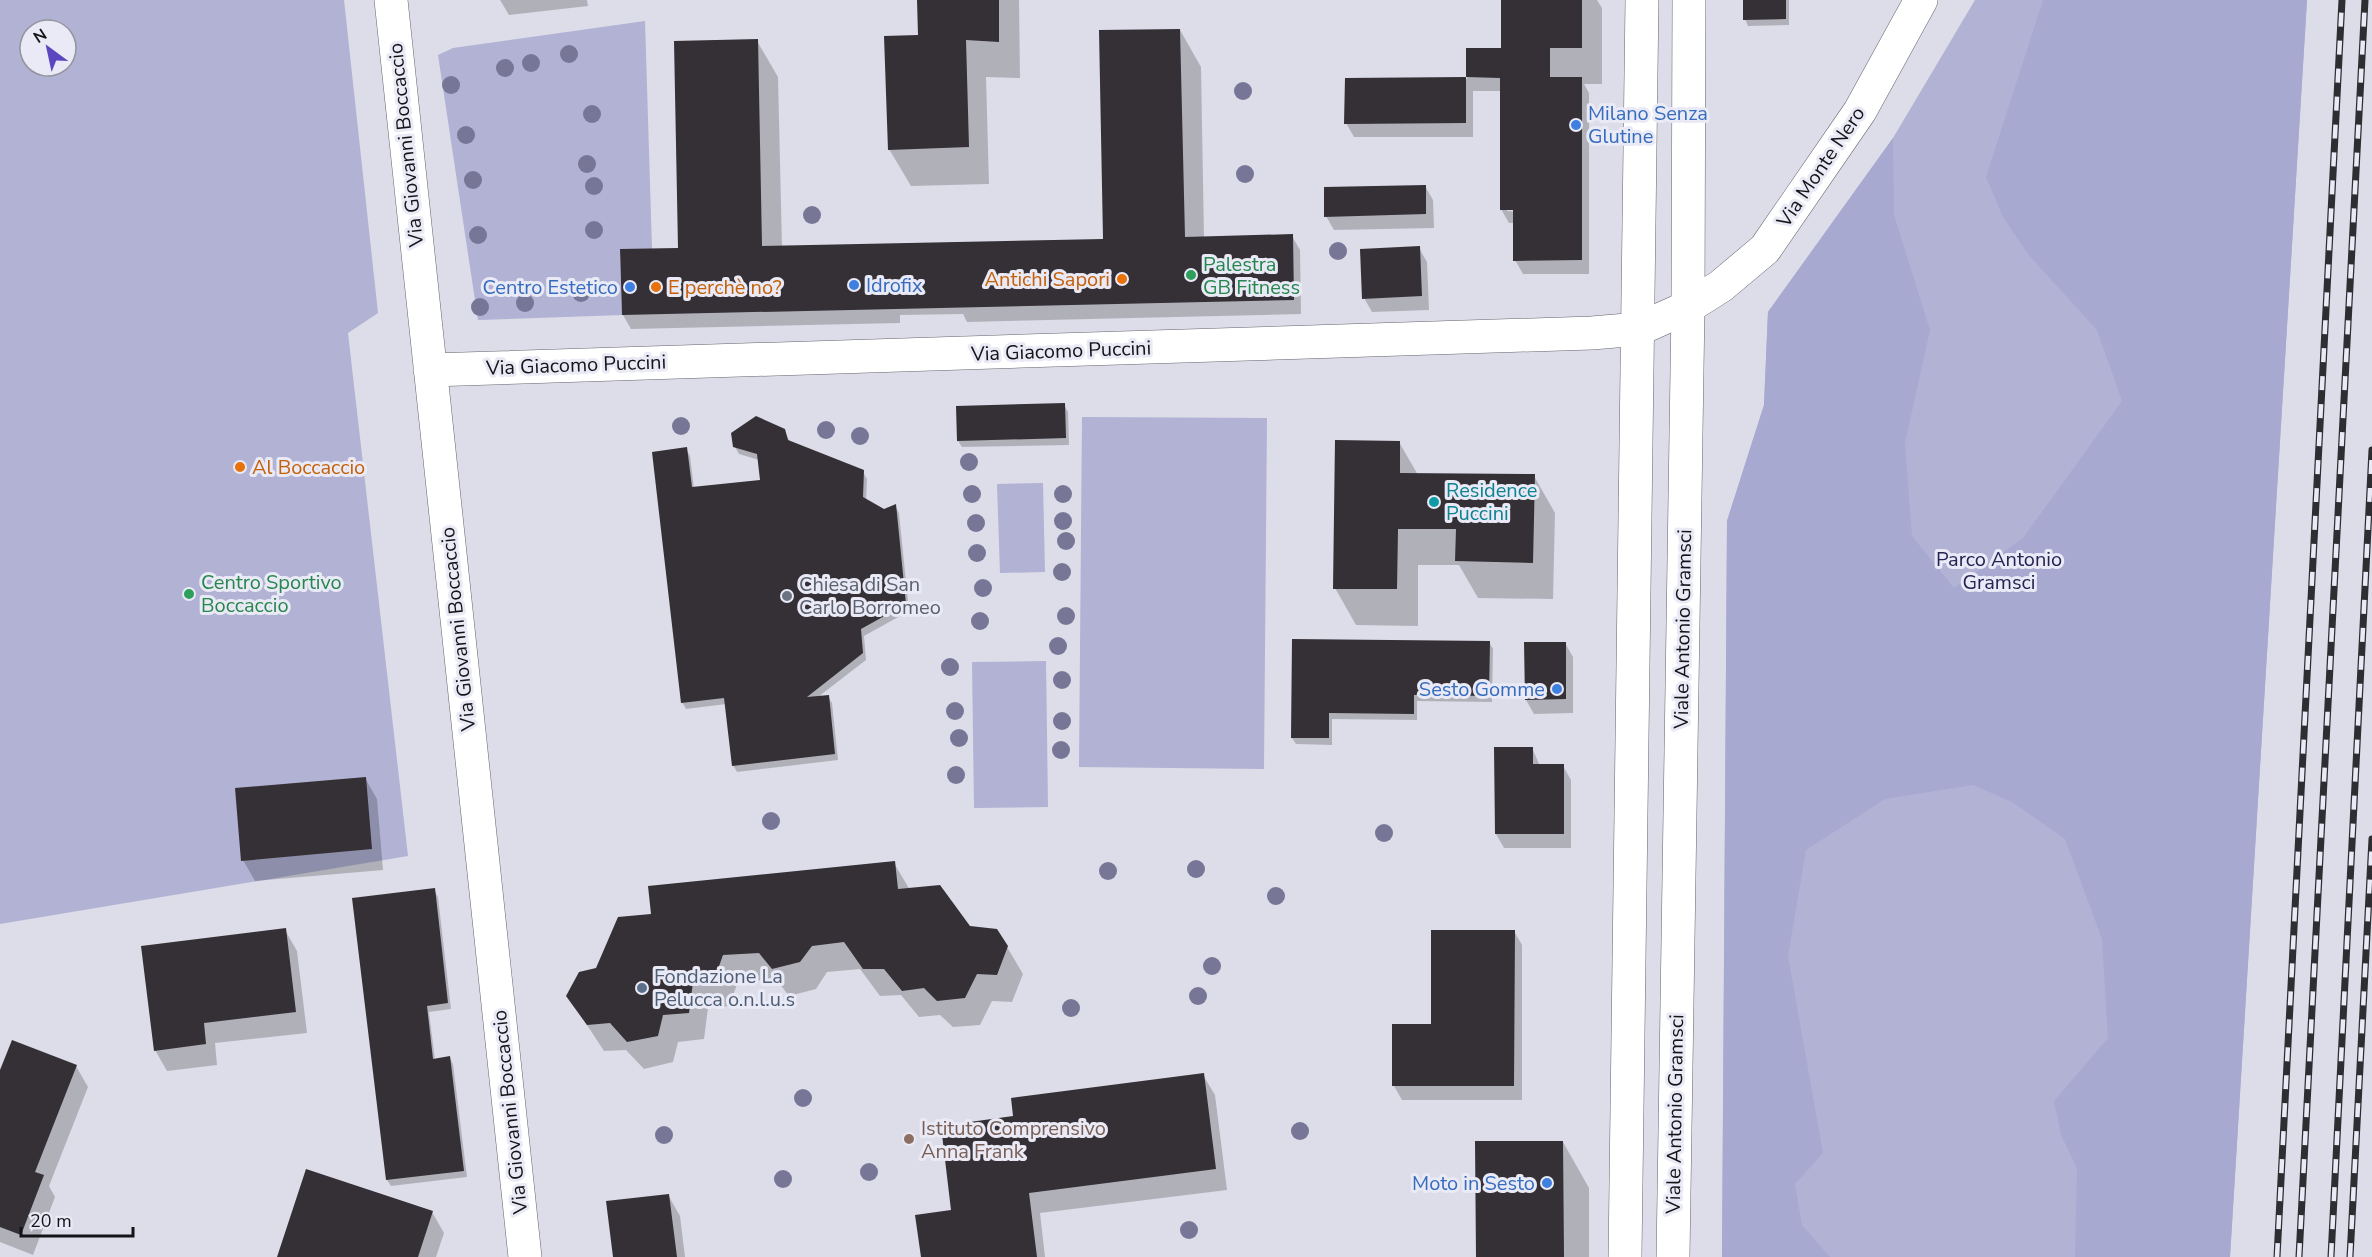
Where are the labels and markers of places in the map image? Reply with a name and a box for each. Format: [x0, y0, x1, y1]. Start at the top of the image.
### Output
place label: Milano Senza Glutine [1588, 100, 1708, 150]
marker: Milano Senza Glutine [1569, 118, 1583, 132]
place label: Palestra GB Fitness [1203, 251, 1300, 301]
place label: Antichi Sapori [985, 266, 1110, 293]
marker: Palestra GB Fitness [1184, 268, 1198, 282]
place label: Idrofix [866, 272, 923, 299]
marker: Antichi Sapori [1115, 272, 1129, 286]
place label: Centro Estetico [483, 274, 618, 301]
place label: E perchè no? [668, 274, 782, 301]
marker: Idrofix [847, 278, 861, 292]
marker: Centro Estetico [623, 280, 637, 294]
marker: E perchè no? [649, 280, 663, 294]
place label: Al Boccaccio [252, 454, 365, 481]
marker: Al Boccaccio [233, 460, 247, 474]
place label: Residence Puccini [1446, 477, 1537, 527]
marker: Residence Puccini [1427, 495, 1441, 509]
place label: Centro Sportivo Boccaccio [201, 569, 342, 619]
place label: Chiesa di San Carlo Borromeo [799, 571, 941, 621]
marker: Centro Sportivo Boccaccio [182, 587, 196, 601]
marker: Chiesa di San Carlo Borromeo [780, 589, 794, 603]
place label: Sesto Gomme [1419, 676, 1545, 703]
marker: Sesto Gomme [1550, 682, 1564, 696]
place label: Fondazione La Pelucca o.n.l.u.s [654, 963, 795, 1013]
marker: Fondazione La Pelucca o.n.l.u.s [635, 981, 649, 995]
place label: Istituto Comprensivo Anna Frank [921, 1115, 1106, 1165]
marker: Istituto Comprensivo Anna Frank [902, 1132, 916, 1146]
place label: Moto in Sesto [1412, 1170, 1535, 1197]
marker: Moto in Sesto [1540, 1176, 1554, 1190]

